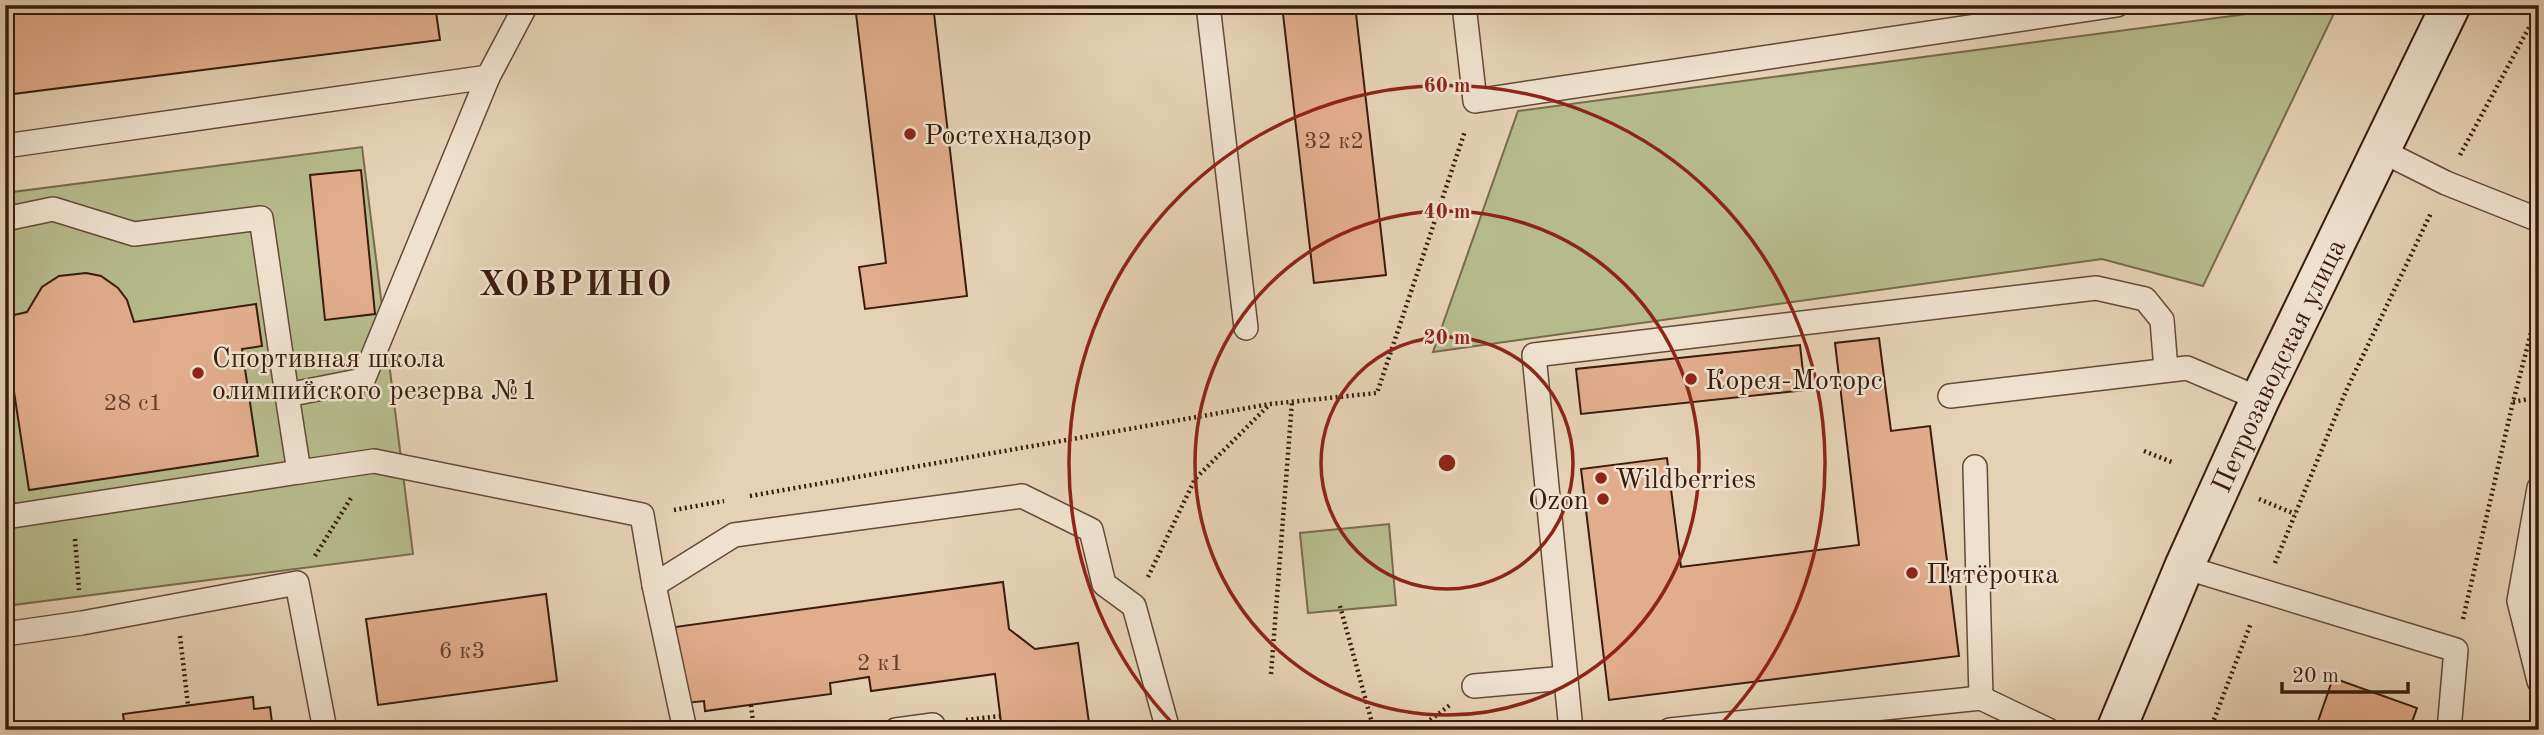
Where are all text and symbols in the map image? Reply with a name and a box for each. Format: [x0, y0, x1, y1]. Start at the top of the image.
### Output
text: 60 m [1423, 76, 1471, 97]
place label: Ростехнадзор [924, 123, 1092, 151]
marker: Ростехнадзор [902, 126, 918, 142]
house number: 32 к2 [1304, 130, 1364, 154]
text: 40 m [1423, 202, 1471, 223]
street label: Петрозаводская улица [2209, 235, 2352, 498]
district label: ХОВРИНО [479, 268, 673, 303]
text: 20 m [1423, 328, 1471, 349]
place label: Спортивная школа олимпийского резерва №1 [212, 346, 537, 406]
marker: Спортивная школа олимпийского резерва №1 [190, 365, 206, 381]
place label: Корея-Моторс [1705, 368, 1883, 396]
marker: Корея-Моторс [1683, 371, 1699, 387]
house number: 28 с1 [104, 392, 162, 416]
centre of rings [1435, 451, 1459, 475]
place label: Wildberries [1615, 467, 1756, 495]
marker: Wildberries [1593, 470, 1609, 486]
place label: Ozon [1528, 488, 1589, 516]
marker: Ozon [1595, 491, 1611, 507]
place label: Пятёрочка [1926, 562, 2059, 590]
marker: Пятёрочка [1904, 565, 1920, 581]
house number: 6 к3 [439, 640, 485, 664]
scale bar [2282, 651, 2408, 695]
house number: 2 к1 [857, 652, 903, 676]
text: 20 m [2292, 666, 2339, 687]

